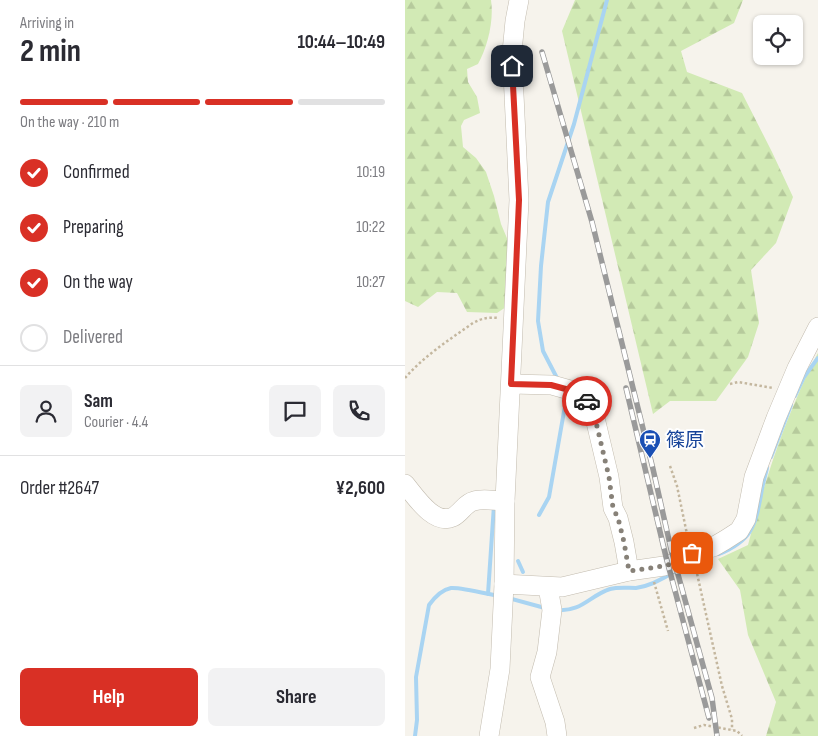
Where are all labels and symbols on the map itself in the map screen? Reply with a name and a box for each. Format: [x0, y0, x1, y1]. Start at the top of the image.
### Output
pin [491, 45, 533, 87]
courier [562, 376, 612, 426]
station icon: 篠原 [638, 428, 662, 459]
place label: 篠原 [666, 429, 704, 452]
pin [671, 532, 713, 574]

